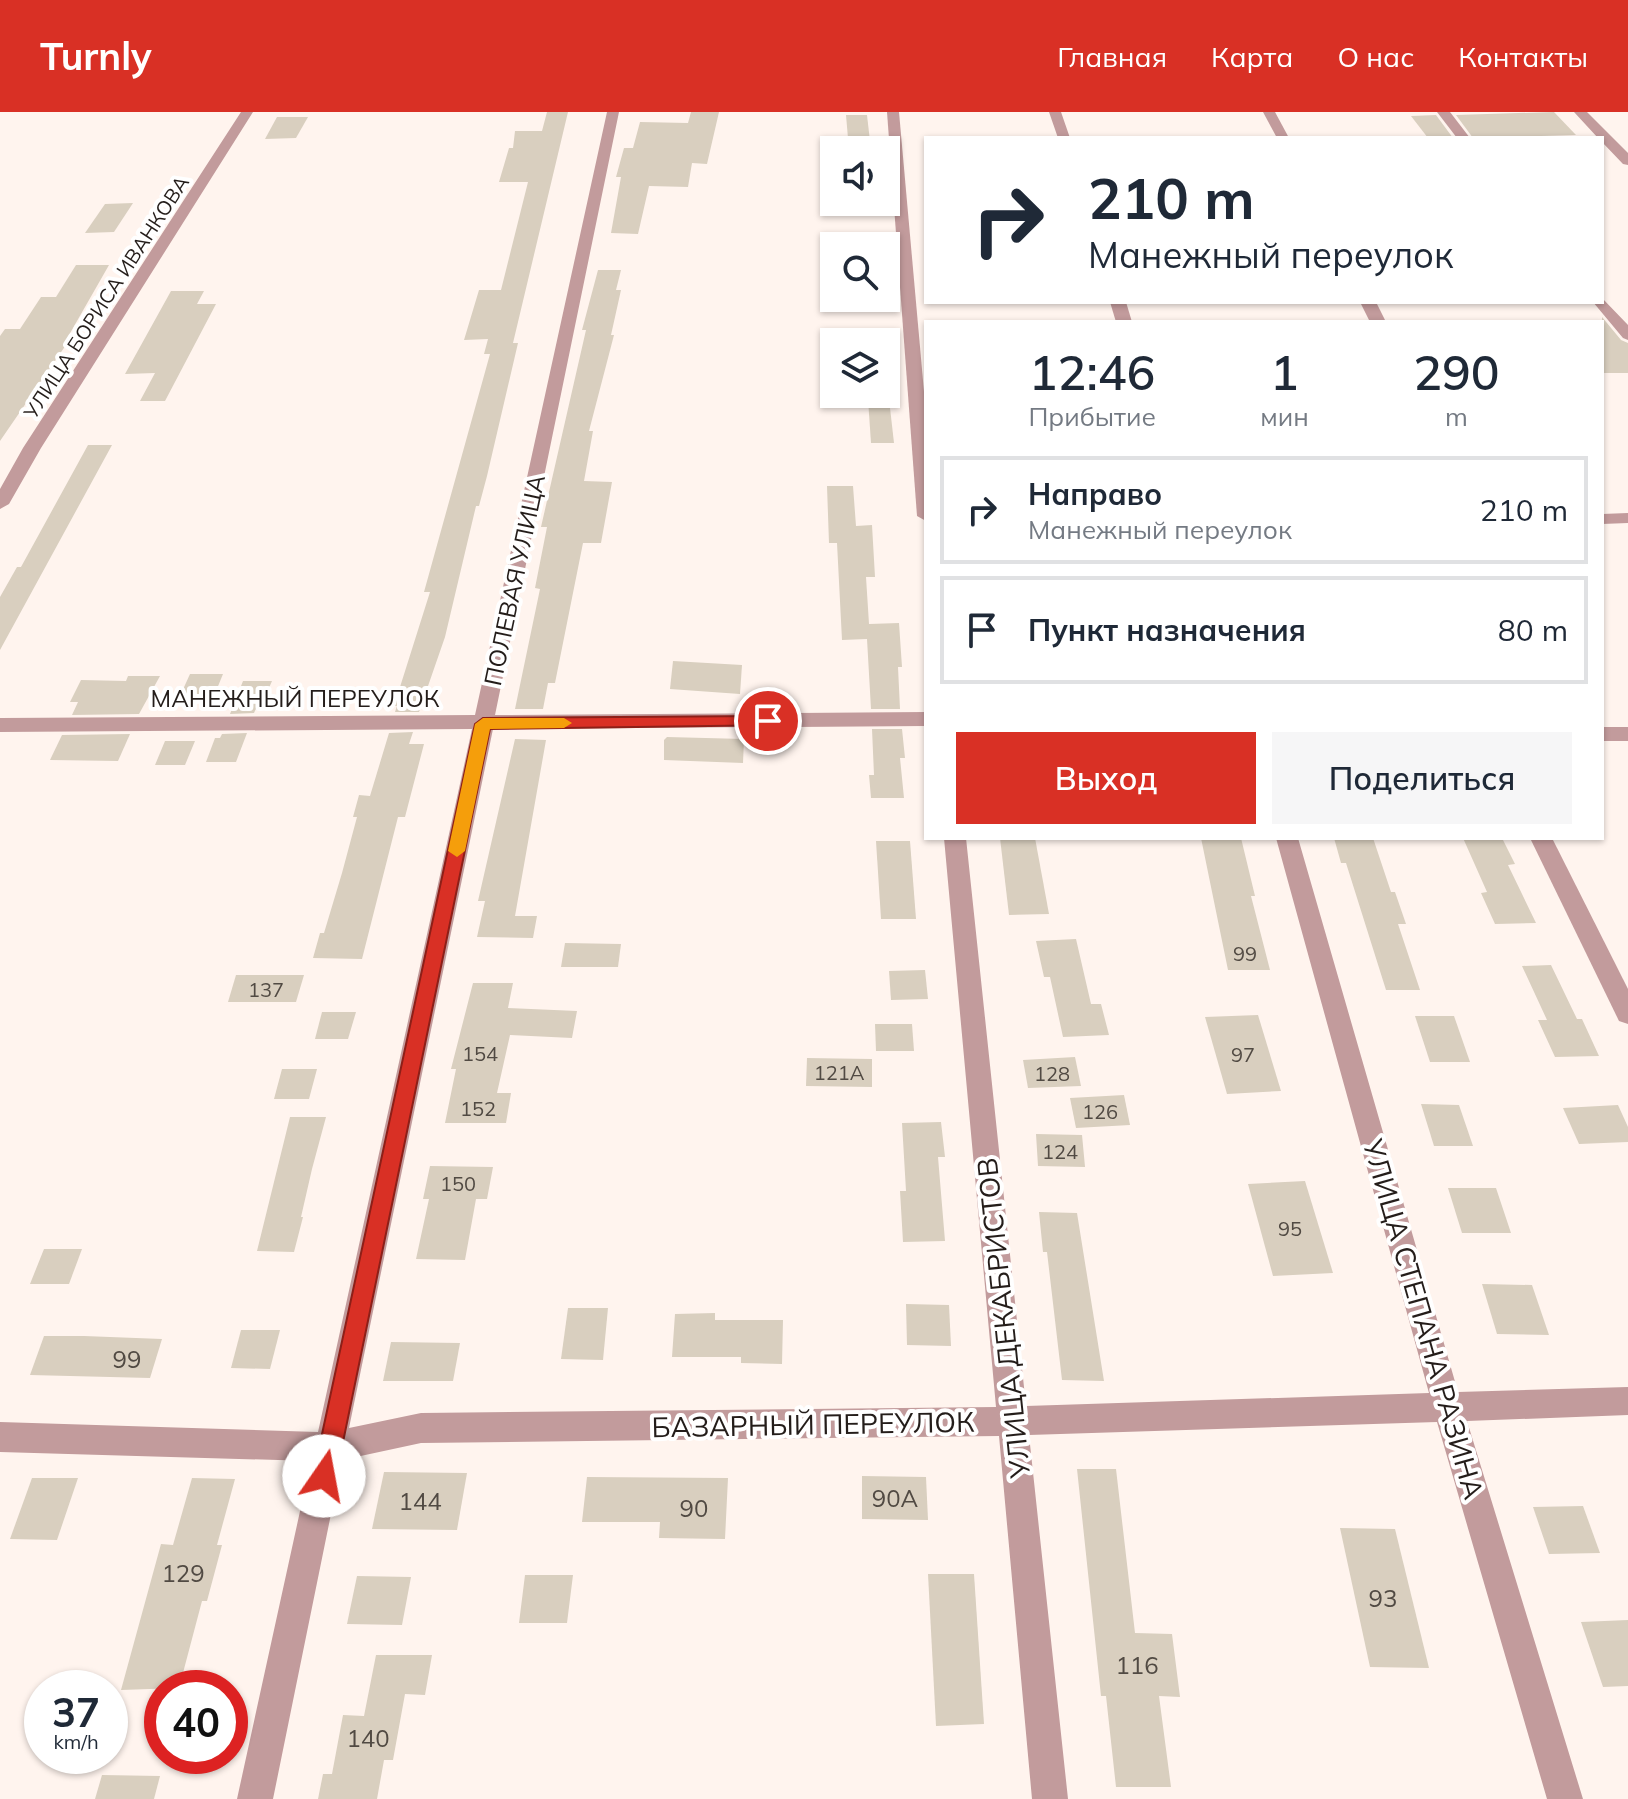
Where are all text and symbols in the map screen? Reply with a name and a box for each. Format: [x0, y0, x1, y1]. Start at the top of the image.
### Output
text: Turnly [40, 32, 152, 80]
text: Главная [1057, 39, 1167, 74]
text: Карта [1211, 39, 1293, 74]
text: О нас [1337, 39, 1414, 74]
text: Контакты [1458, 39, 1588, 74]
map controls [820, 136, 900, 408]
button: sound [820, 136, 900, 216]
text: 210 m [1088, 163, 1255, 233]
icon: right [956, 168, 1060, 272]
street label: УЛИЦА БОРИСА ИВАНКОВА [17, 171, 194, 424]
button: search [820, 232, 900, 312]
text: Манежный переулок [1088, 232, 1453, 277]
button: layers [820, 328, 900, 408]
text: 12:46 [1029, 342, 1155, 402]
text: 1 [1270, 342, 1299, 402]
text: 290 [1413, 342, 1500, 402]
text: Прибытие [1028, 400, 1156, 433]
text: мин [1260, 400, 1309, 433]
text: m [1445, 400, 1468, 433]
street label: ПОЛЕВАЯ УЛИЦА [477, 471, 551, 688]
text: Направо [1028, 475, 1162, 513]
icon: right [960, 488, 1004, 532]
text: 210 m [1480, 491, 1568, 529]
text: Манежный переулок [1028, 513, 1292, 546]
icon: arrive [960, 608, 1004, 652]
text: Пункт назначения [1028, 611, 1306, 649]
text: 80 m [1498, 611, 1568, 649]
street label: МАНЕЖНЫЙ ПЕРЕУЛОК [151, 683, 440, 713]
pin [734, 687, 802, 755]
icon: arrive [746, 699, 790, 743]
button: Выход [956, 732, 1256, 824]
button: Поделиться [1272, 732, 1572, 824]
house number: 99 [1233, 941, 1257, 966]
house number: 137 [248, 977, 284, 1002]
house number: 154 [462, 1041, 498, 1066]
house number: 97 [1231, 1042, 1255, 1067]
house number: 121А [814, 1060, 865, 1085]
house number: 128 [1034, 1061, 1070, 1086]
house number: 152 [460, 1096, 496, 1121]
house number: 126 [1082, 1099, 1118, 1124]
street label: УЛИЦА СТЕПАНА РАЗИНА [1356, 1134, 1492, 1503]
house number: 124 [1042, 1139, 1078, 1164]
street label: УЛИЦА ДЕКАБРИСТОВ [969, 1156, 1037, 1481]
house number: 150 [440, 1171, 476, 1196]
house number: 95 [1278, 1216, 1302, 1241]
house number: 99 [113, 1344, 141, 1374]
street label: БАЗАРНЫЙ ПЕРЕУЛОК [651, 1404, 975, 1444]
position arrow [282, 1434, 366, 1518]
house number: 90А [872, 1483, 919, 1513]
house number: 144 [398, 1486, 442, 1516]
house number: 90 [680, 1493, 708, 1523]
house number: 129 [161, 1558, 205, 1588]
house number: 93 [1369, 1583, 1397, 1613]
house number: 116 [1115, 1650, 1159, 1680]
speed limit sign: 40 [144, 1670, 248, 1774]
text: 37 [52, 1687, 100, 1737]
house number: 140 [346, 1723, 390, 1753]
text: km/h [53, 1729, 99, 1754]

